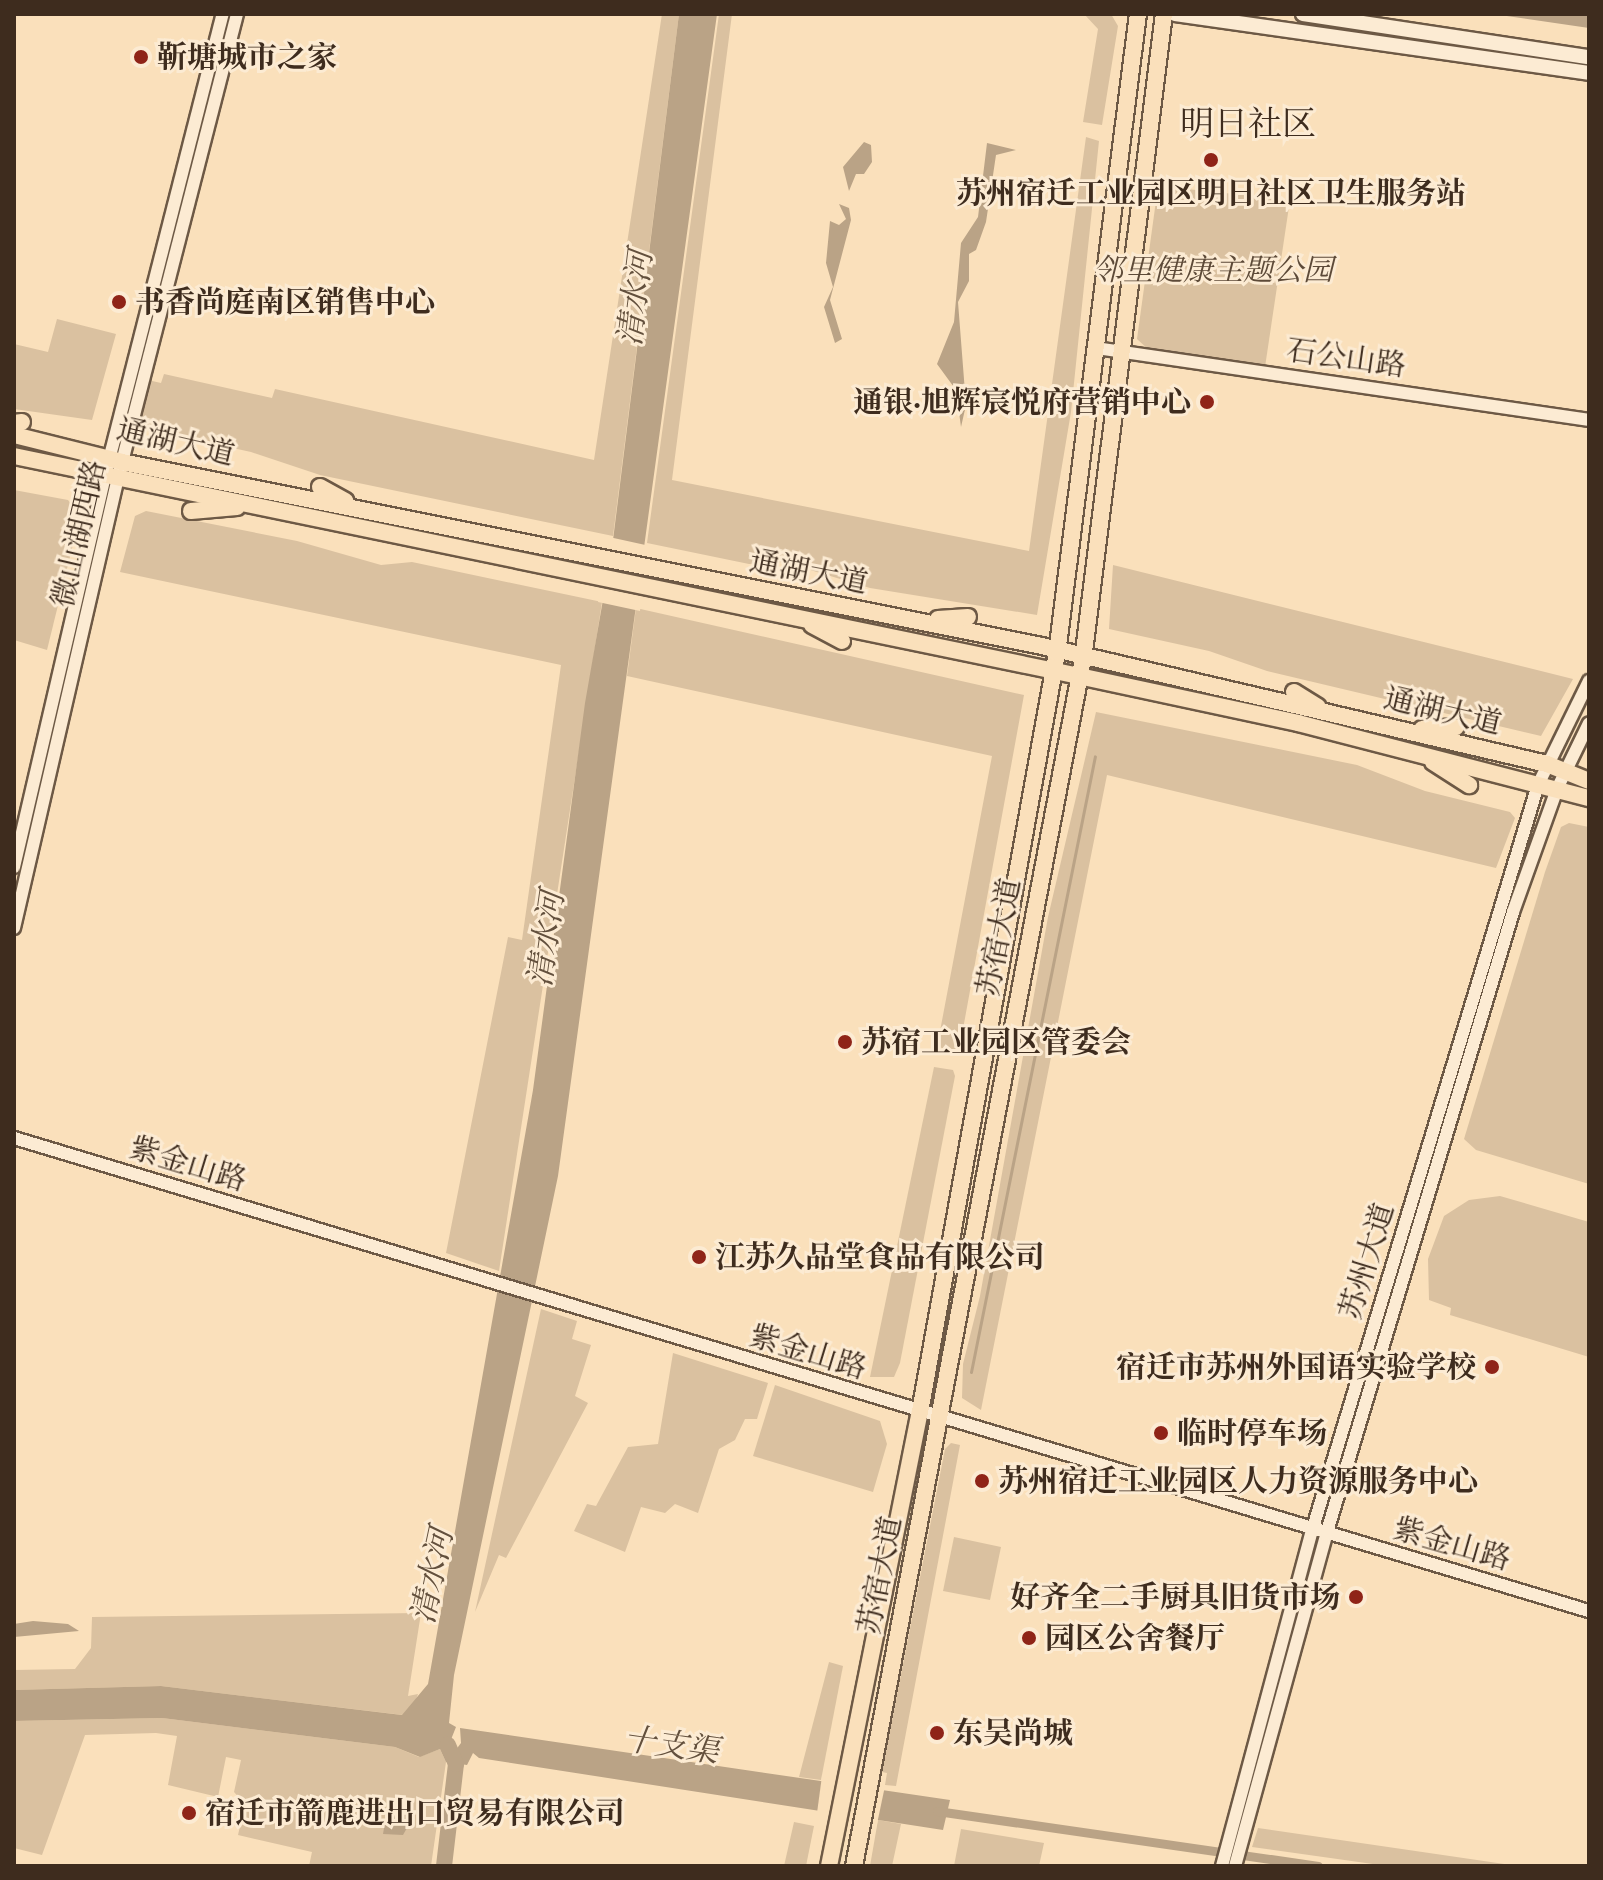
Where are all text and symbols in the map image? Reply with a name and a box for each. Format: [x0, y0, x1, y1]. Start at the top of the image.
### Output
place label: 靳塘城市之家 [157, 39, 337, 75]
marker: 靳塘城市之家 [132, 48, 150, 66]
district label: 明日社区 [1180, 104, 1316, 144]
marker: 苏州宿迁工业园区明日社区卫生服务站 [1200, 149, 1222, 171]
place label: 苏州宿迁工业园区明日社区卫生服务站 [956, 175, 1466, 211]
water label: 清水河 [610, 248, 660, 348]
park label: 邻里健康主题公园 [1093, 252, 1333, 288]
place label: 书香尚庭南区销售中心 [135, 284, 435, 320]
marker: 书香尚庭南区销售中心 [110, 293, 128, 311]
street label: 石公山路 [1284, 332, 1408, 384]
place label: 通银·旭辉宸悦府营销中心 [853, 384, 1191, 420]
marker: 通银·旭辉宸悦府营销中心 [1198, 393, 1216, 411]
street label: 通湖大道 [113, 411, 239, 473]
street label: 微山湖西路 [45, 457, 113, 611]
street label: 通湖大道 [747, 543, 871, 601]
street label: 通湖大道 [1380, 680, 1506, 742]
street label: 苏宿大道 [970, 875, 1028, 999]
water label: 清水河 [520, 889, 572, 989]
place label: 苏宿工业园区管委会 [861, 1024, 1131, 1060]
marker: 苏宿工业园区管委会 [836, 1033, 854, 1051]
street label: 紫金山路 [125, 1129, 251, 1199]
street label: 苏州大道 [1332, 1198, 1402, 1324]
place label: 江苏久品堂食品有限公司 [715, 1239, 1045, 1275]
marker: 江苏久品堂食品有限公司 [690, 1248, 708, 1266]
street label: 紫金山路 [745, 1317, 871, 1387]
place label: 宿迁市苏州外国语实验学校 [1116, 1349, 1476, 1385]
marker: 宿迁市苏州外国语实验学校 [1483, 1358, 1501, 1376]
place label: 临时停车场 [1177, 1415, 1327, 1451]
marker: 临时停车场 [1152, 1424, 1170, 1442]
place label: 苏州宿迁工业园区人力资源服务中心 [998, 1463, 1478, 1499]
marker: 苏州宿迁工业园区人力资源服务中心 [973, 1472, 991, 1490]
street label: 紫金山路 [1389, 1510, 1515, 1578]
street label: 苏宿大道 [851, 1513, 909, 1637]
water label: 清水河 [403, 1525, 461, 1627]
place label: 好齐全二手厨具旧货市场 [1010, 1579, 1340, 1615]
marker: 好齐全二手厨具旧货市场 [1347, 1588, 1365, 1606]
place label: 园区公舍餐厅 [1045, 1620, 1225, 1656]
marker: 园区公舍餐厅 [1020, 1629, 1038, 1647]
place label: 东吴尚城 [953, 1715, 1073, 1751]
water label: 十支渠 [621, 1719, 721, 1771]
marker: 东吴尚城 [928, 1724, 946, 1742]
place label: 宿迁市箭鹿进出口贸易有限公司 [205, 1795, 625, 1831]
marker: 宿迁市箭鹿进出口贸易有限公司 [180, 1804, 198, 1822]

